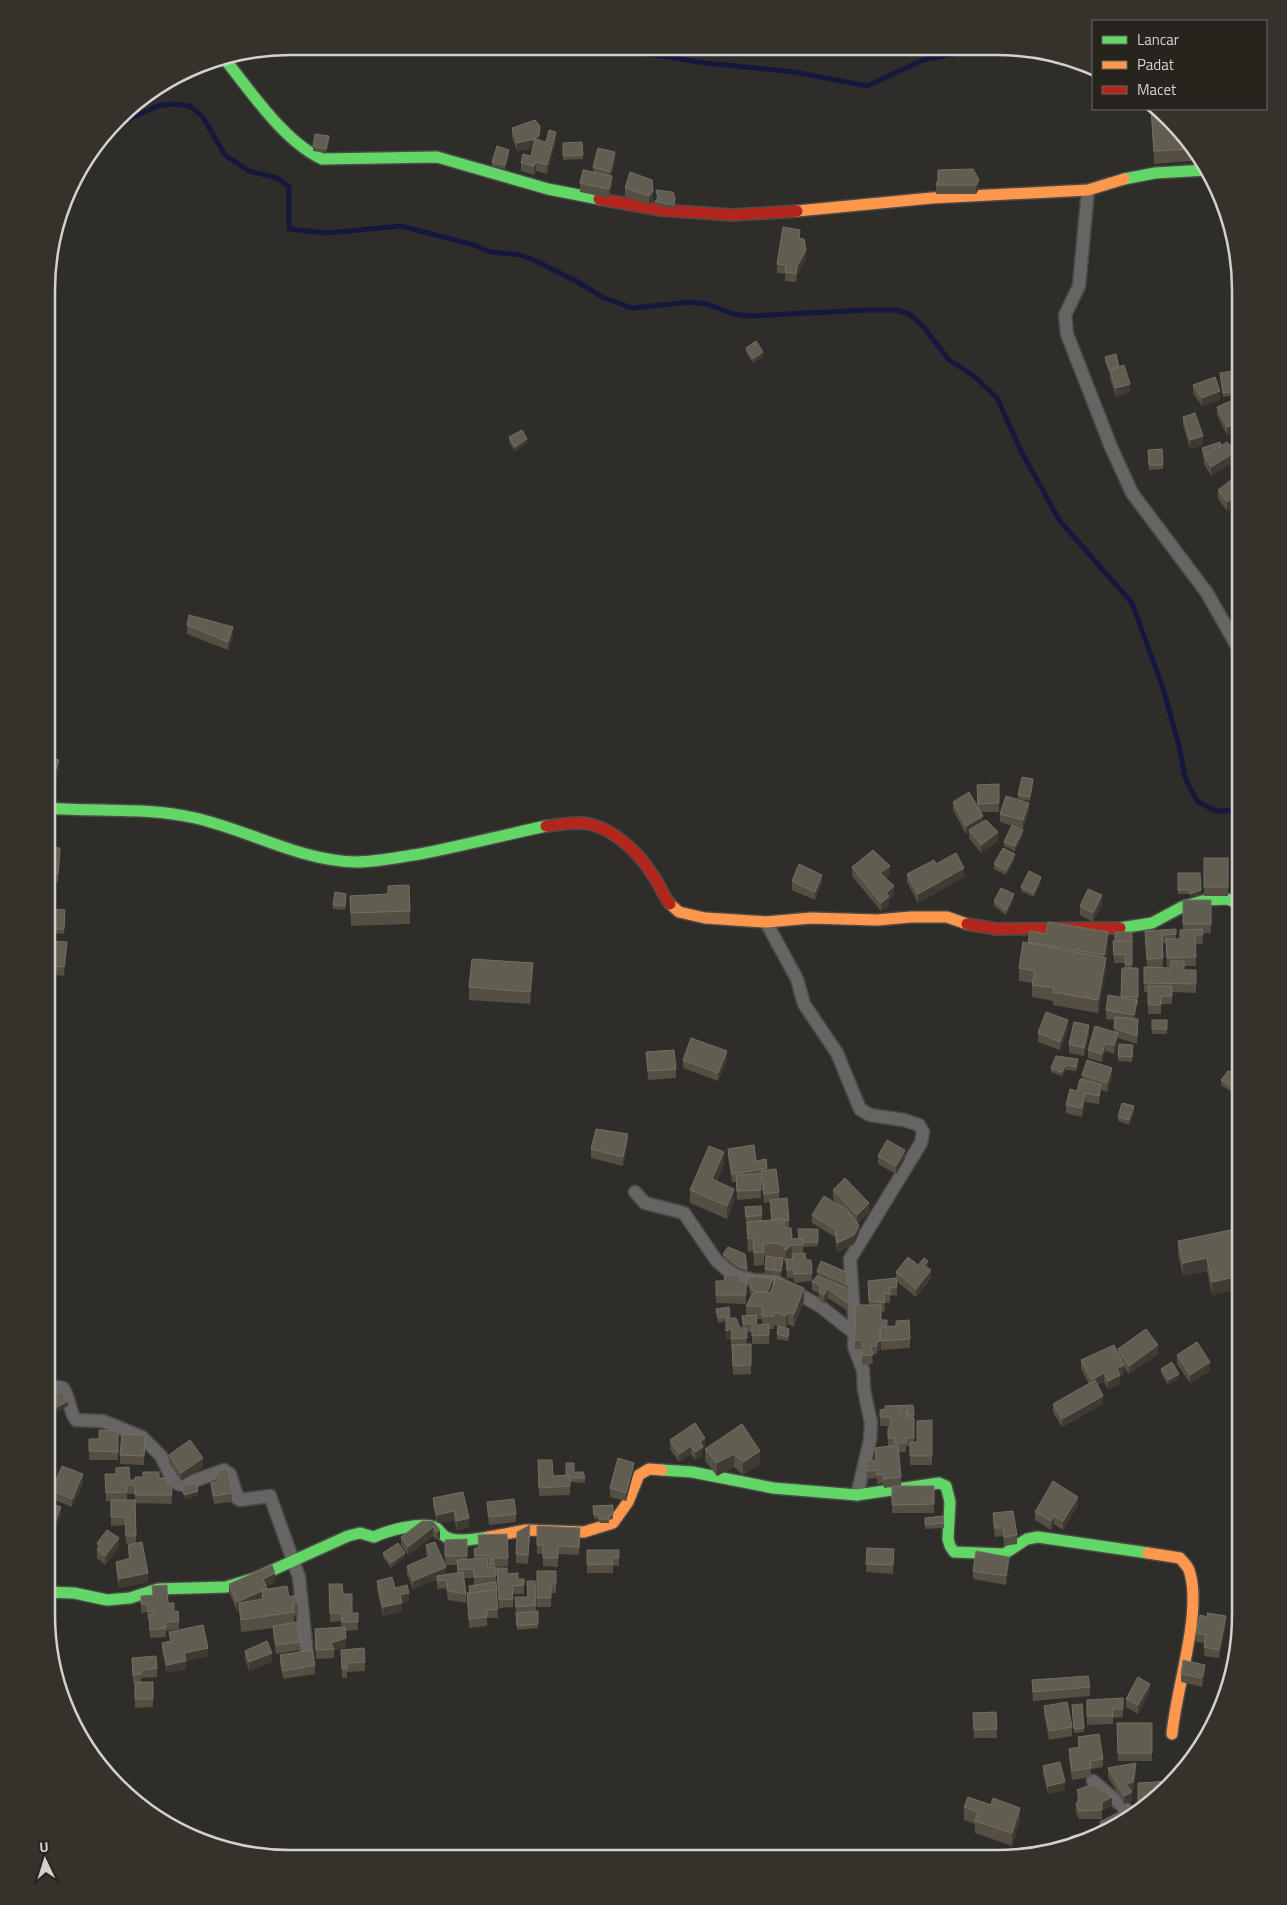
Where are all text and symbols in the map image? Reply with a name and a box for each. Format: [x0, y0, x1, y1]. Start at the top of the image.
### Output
legend [1092, 20, 1267, 110]
text: Lancar [1137, 28, 1179, 51]
text: Padat [1137, 53, 1175, 76]
text: Macet [1137, 78, 1177, 101]
north arrow [20, 1835, 70, 1885]
text: U [39, 1836, 49, 1857]

